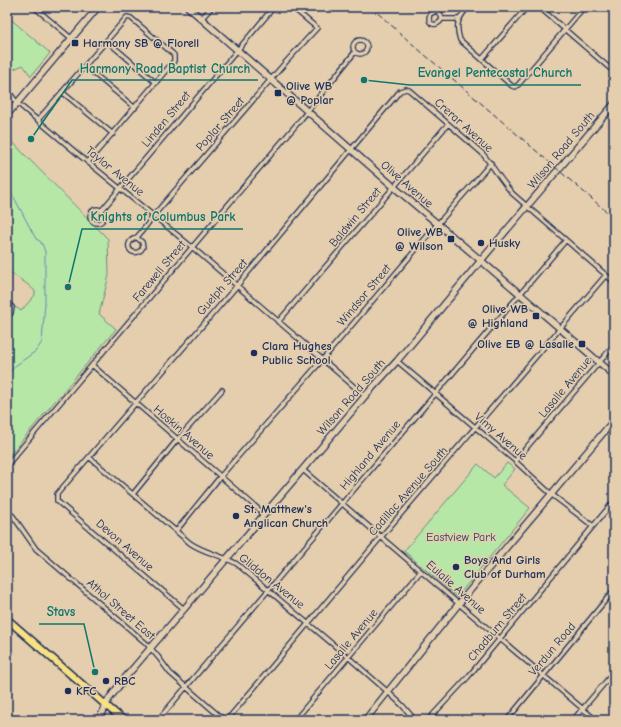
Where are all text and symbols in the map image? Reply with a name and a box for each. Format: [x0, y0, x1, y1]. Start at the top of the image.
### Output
place label: Harmony SB @ Florell [83, 36, 199, 50]
marker: Harmony SB @ Florell [70, 38, 80, 48]
callout: Harmony Road Baptist Church [72, 55, 258, 80]
callout: Evangel Pentecostal Church [410, 60, 581, 85]
text: Harmony Road Baptist Church [80, 61, 250, 76]
text: Evangel Pentecostal Church [418, 65, 572, 80]
place label: Olive WB @ Poplar [286, 79, 333, 107]
street label: Linden Street [139, 88, 194, 150]
marker: Olive WB @ Poplar [273, 88, 283, 98]
street label: Poplar Street [193, 94, 247, 154]
street label: Crerar Avenue [432, 95, 496, 155]
street label: Wilson Road South [525, 109, 597, 191]
street label: Taylor Avenue [83, 143, 147, 199]
street label: Olive Avenue [378, 158, 436, 210]
street label: Baldwin Street [326, 184, 384, 250]
callout: Knights of Columbus Park [82, 204, 243, 229]
text: Knights of Columbus Park [90, 209, 236, 224]
place label: Olive WB @ Wilson [395, 225, 443, 253]
marker: Olive WB @ Wilson [446, 234, 456, 244]
place label: Husky [489, 236, 521, 250]
street label: Farewell Street [129, 237, 189, 304]
marker: Husky [476, 238, 486, 248]
street label: Guelph Street [194, 255, 251, 318]
street label: Windsor Street [334, 261, 394, 329]
place label: Olive WB @ Highland [467, 302, 528, 330]
marker: Olive WB @ Highland [531, 311, 541, 321]
place label: Olive EB @ Lasalle [477, 337, 574, 351]
place label: Clara Hughes Public School [262, 339, 332, 367]
marker: Olive EB @ Lasalle [577, 339, 587, 349]
marker: Clara Hughes Public School [249, 348, 259, 358]
street label: Lasalle Avenue [536, 354, 594, 420]
street label: Wilson Road South [314, 356, 388, 438]
street label: Hoskin Avenue [151, 402, 217, 462]
street label: Vimy Avenue [472, 409, 530, 463]
street label: Highland Avenue [337, 417, 403, 493]
street label: Cadillac Avenue South [366, 444, 450, 538]
place label: St. Matthew's Anglican Church [244, 502, 328, 530]
marker: St. Matthew's Anglican Church [231, 511, 241, 521]
street label: Devon Avenue [93, 516, 157, 574]
park label: Eastview Park [426, 530, 496, 544]
street label: Gliddon Avenue [236, 550, 308, 612]
place label: Boys And Girls Club of Durham [464, 553, 546, 581]
street label: Eulalie Avenue [423, 557, 489, 617]
marker: Boys And Girls Club of Durham [451, 562, 461, 572]
street label: Athol Street East [84, 576, 158, 643]
street label: Chadburn Street [465, 590, 530, 664]
callout: Stavs [39, 599, 84, 624]
text: Stavs [47, 604, 76, 619]
street label: Lasalle Avenue [322, 606, 380, 672]
street label: Verdun Road [526, 620, 578, 678]
place label: RBC [114, 674, 136, 688]
marker: RBC [101, 676, 111, 686]
place label: KFC [76, 684, 96, 698]
marker: KFC [63, 686, 73, 696]

